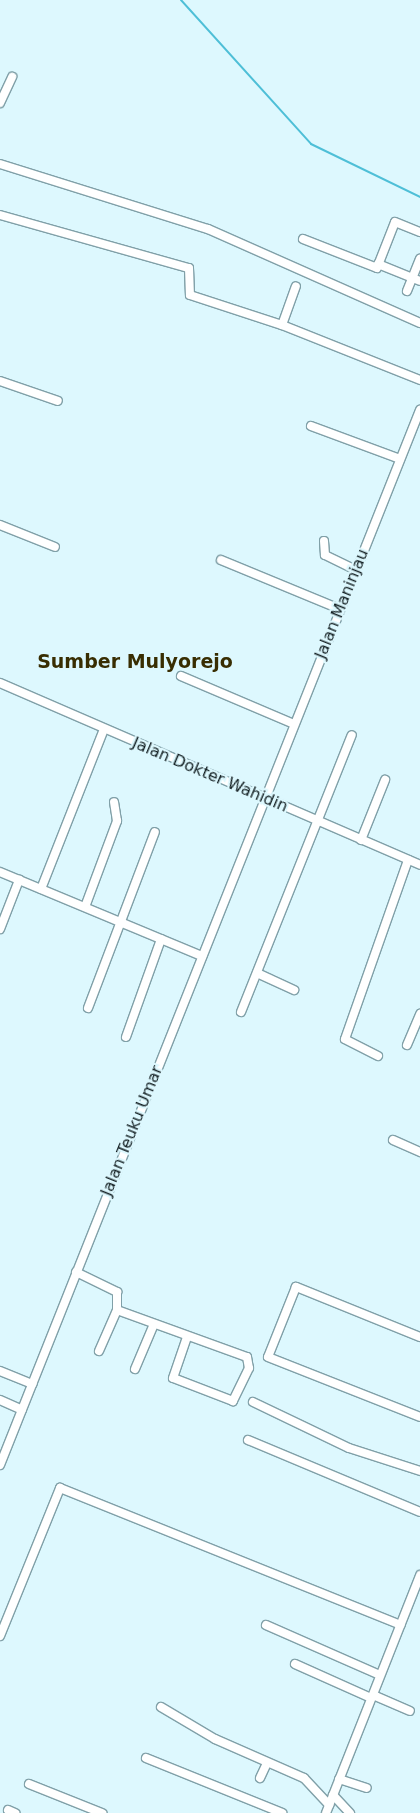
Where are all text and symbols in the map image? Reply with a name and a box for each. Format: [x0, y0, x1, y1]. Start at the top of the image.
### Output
street label: Jalan Maninjau [311, 546, 373, 662]
district label: Sumber Mulyorejo [37, 651, 233, 673]
street label: Jalan Dokter Wahidin [129, 734, 291, 816]
street label: Jalan Teuku Umar [97, 1063, 167, 1199]

